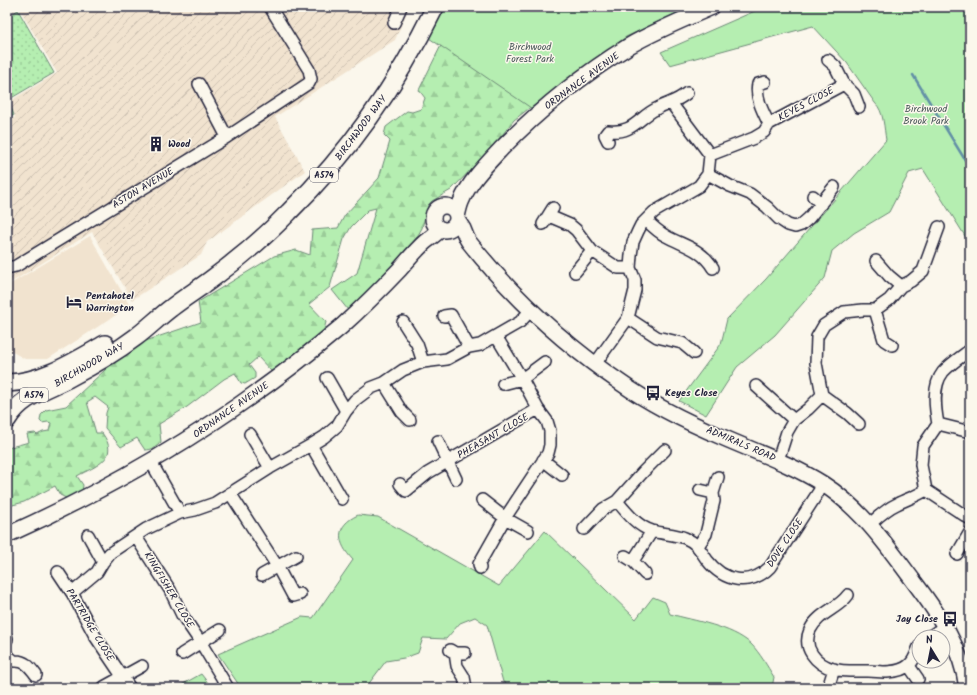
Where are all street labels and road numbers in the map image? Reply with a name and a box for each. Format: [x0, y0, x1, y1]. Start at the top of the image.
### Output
street label: ORDNANCE AVENUE [541, 47, 624, 114]
street label: KEYES CLOSE [775, 82, 838, 125]
street label: BIRCHWOOD WAY [331, 91, 392, 164]
street label: ASTON AVENUE [109, 163, 178, 213]
road number: A574 [310, 168, 338, 182]
street label: BIRCHWOOD WAY [51, 338, 128, 391]
street label: ORDNANCE AVENUE [190, 377, 273, 442]
road number: A574 [20, 388, 48, 402]
street label: PHEASANT CLOSE [454, 408, 533, 463]
street label: ADMIRALS ROAD [703, 422, 779, 466]
street label: DOVE CLOSE [763, 514, 808, 571]
street label: KINGFISHER CLOSE [140, 549, 199, 632]
street label: PARTRIDGE CLOSE [62, 585, 119, 666]

